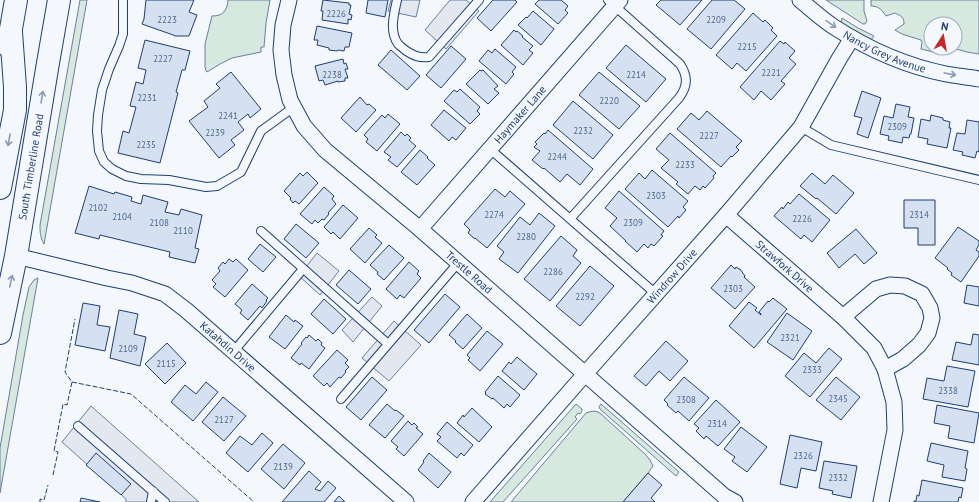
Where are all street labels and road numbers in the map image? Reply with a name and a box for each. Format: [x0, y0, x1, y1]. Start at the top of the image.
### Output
street label: Nancy Grey Avenue [841, 27, 928, 76]
street label: Haymaker Lane [491, 82, 549, 146]
street label: South Timberline Road [15, 113, 46, 221]
street label: Strawfork Drive [753, 237, 817, 296]
street label: Windrow Drive [644, 245, 700, 307]
street label: Trestle Road [443, 248, 495, 296]
street label: Katahdin Drive [197, 318, 259, 375]

